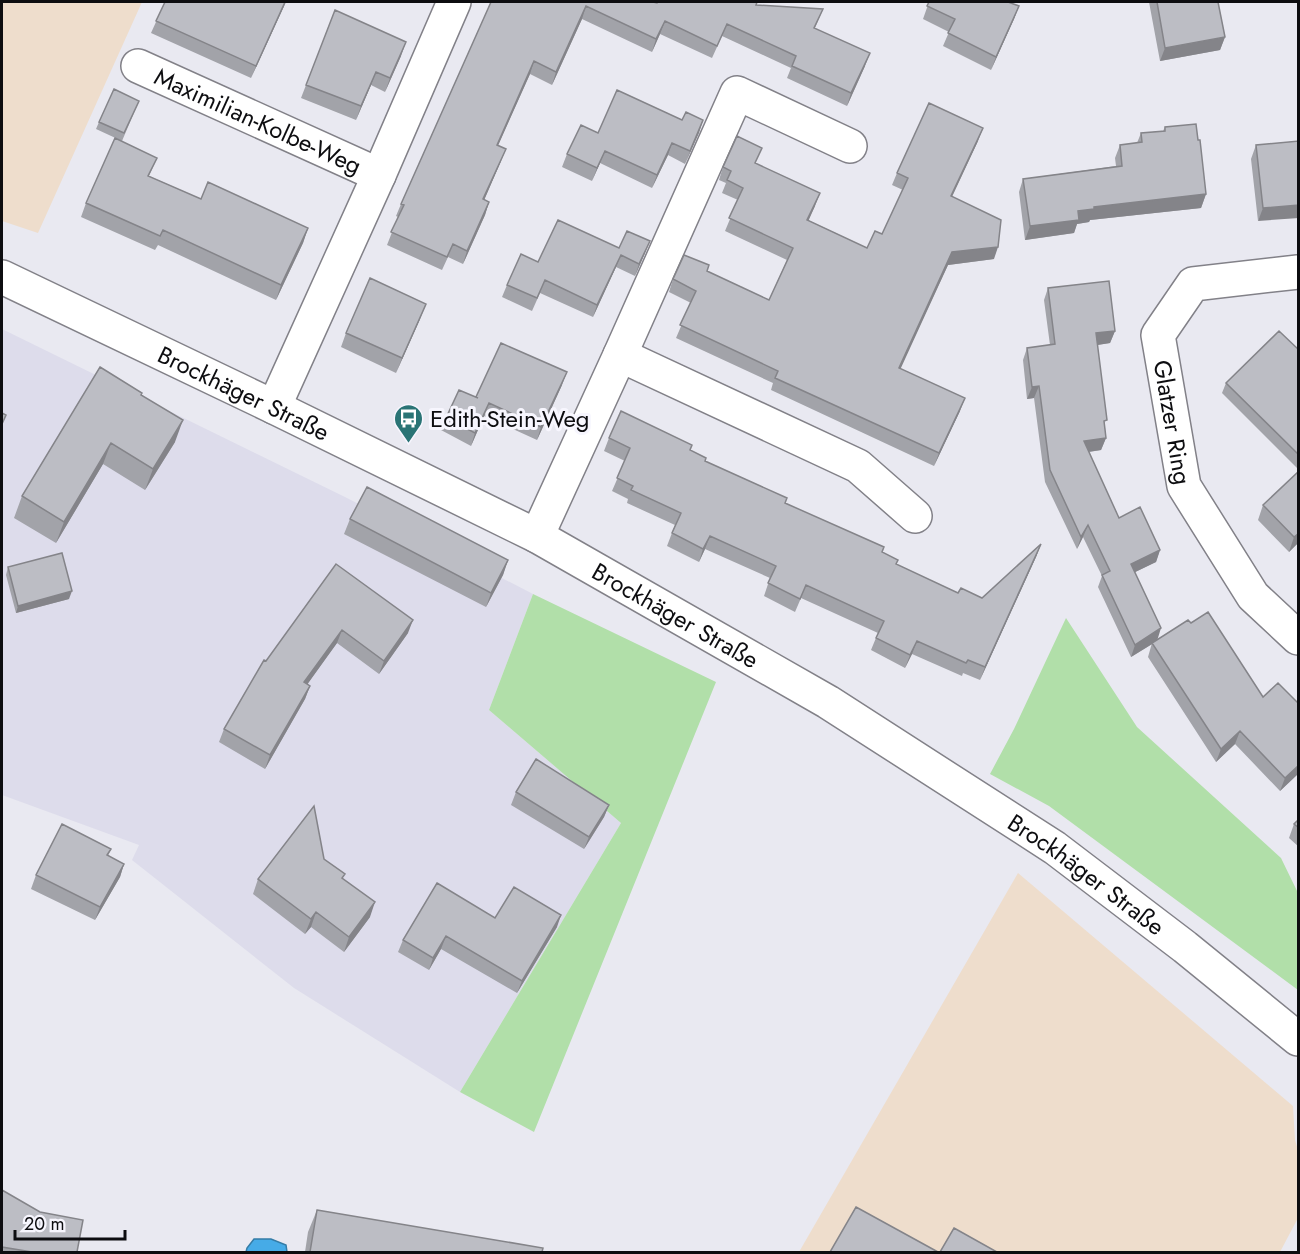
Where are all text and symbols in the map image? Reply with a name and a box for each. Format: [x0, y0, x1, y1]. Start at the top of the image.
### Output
street label: Maximilian-Kolbe-Weg [149, 58, 367, 182]
street label: Brockhäger Straße [152, 336, 336, 449]
street label: Glatzer Ring [1145, 357, 1201, 487]
place label: Edith-Stein-Weg [430, 401, 590, 436]
bus stop icon: Edith-Stein-Weg [393, 402, 425, 444]
street label: Brockhäger Straße [586, 554, 765, 677]
street label: Brockhäger Straße [1001, 805, 1172, 943]
scale bar [15, 1203, 124, 1241]
text: 20 m [24, 1211, 64, 1237]

